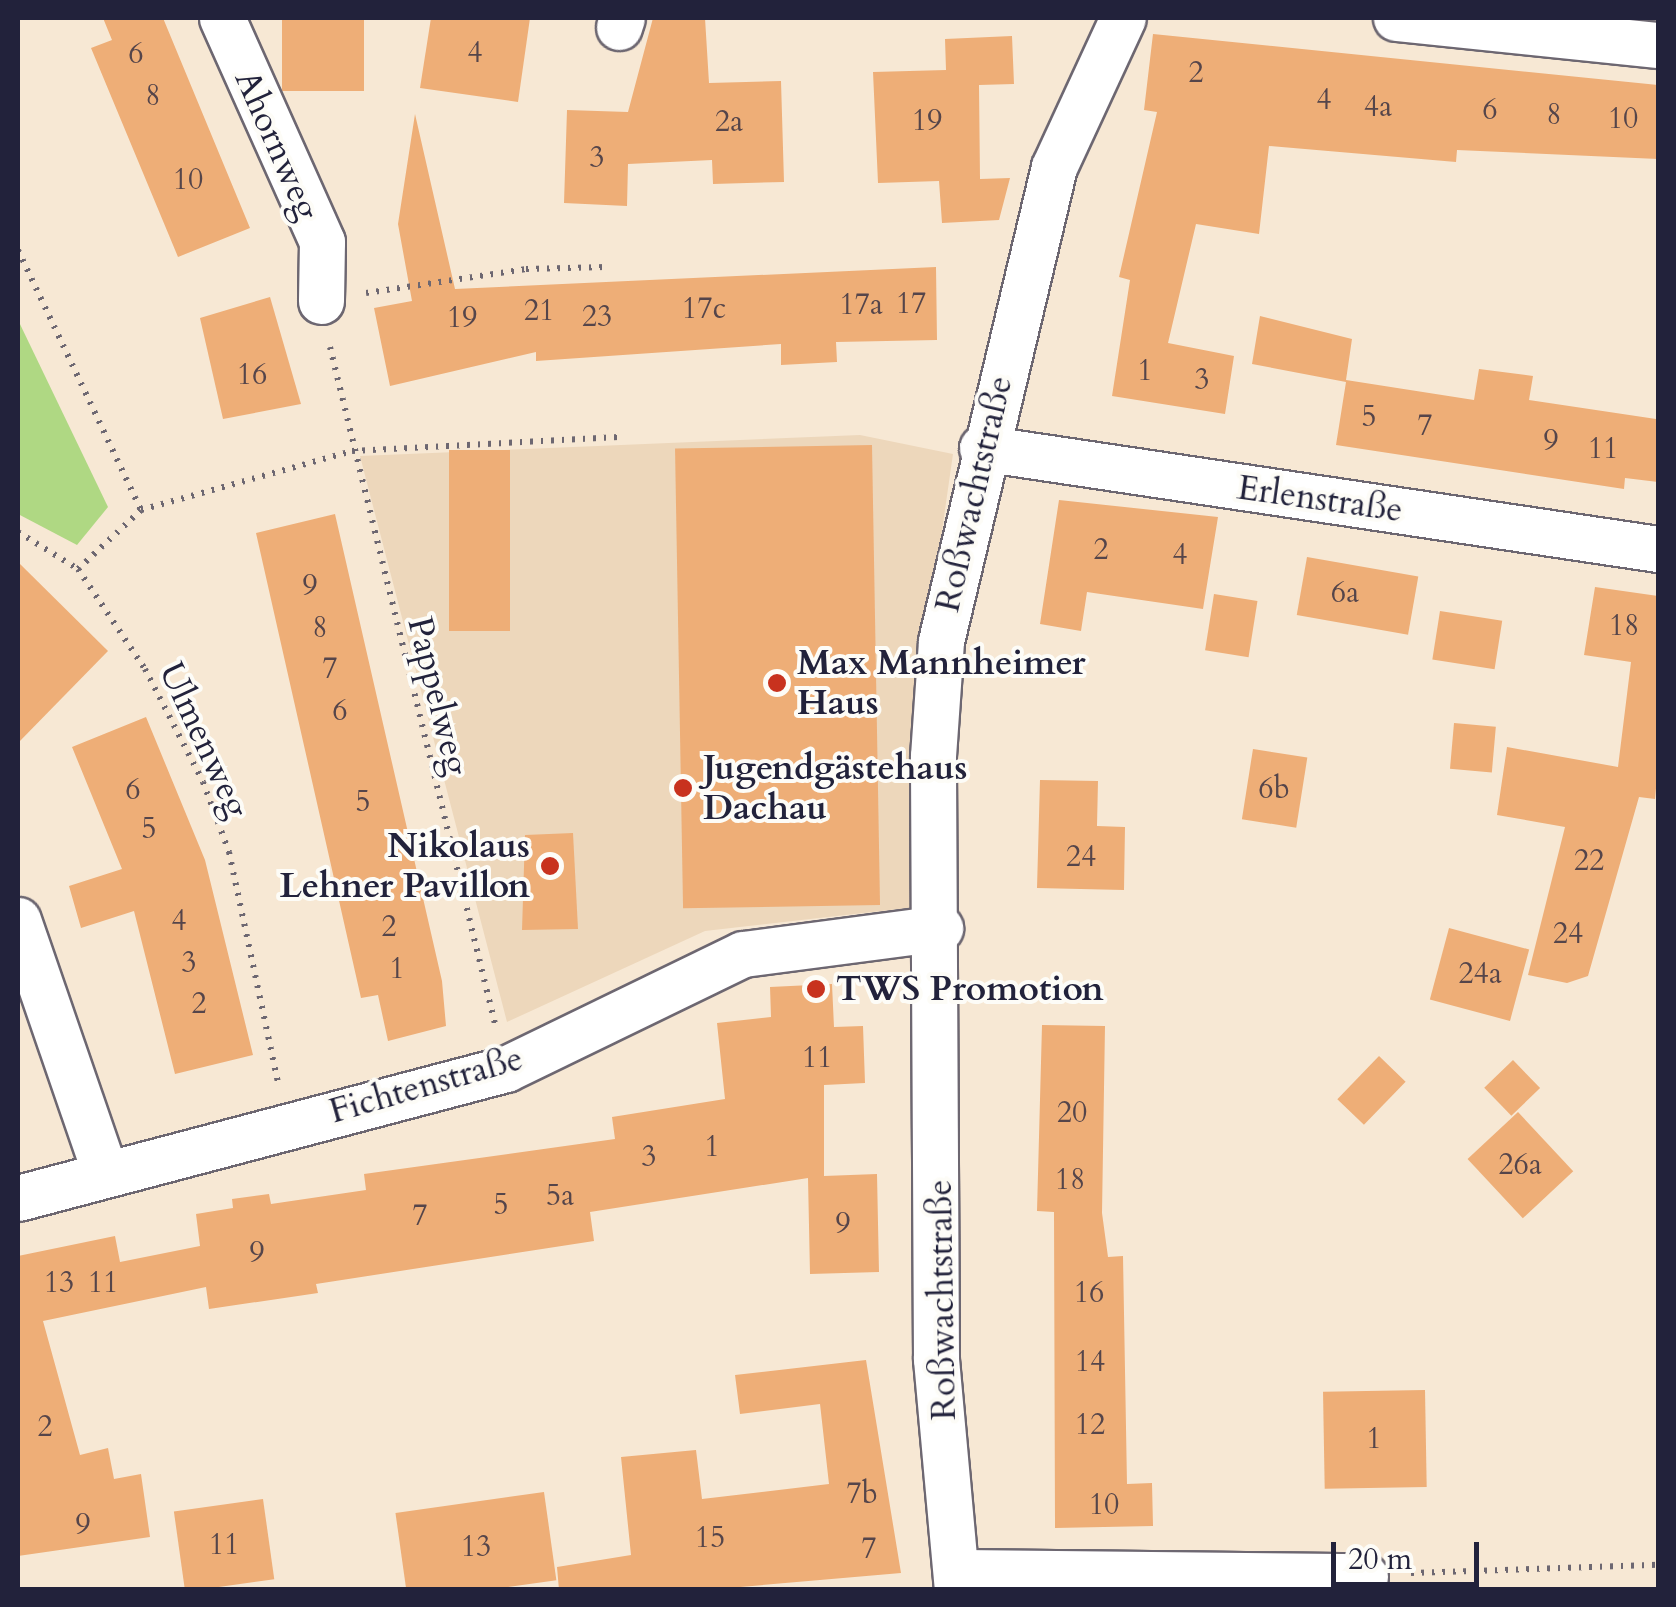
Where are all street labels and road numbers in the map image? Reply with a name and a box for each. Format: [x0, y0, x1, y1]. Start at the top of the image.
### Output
street label: Ahornweg [225, 64, 329, 226]
street label: Roßwachtstraße [926, 372, 1022, 616]
street label: Erlenstraße [1235, 467, 1405, 531]
street label: Pappelweg [398, 613, 478, 779]
street label: Ulmenweg [150, 656, 258, 824]
street label: Fichtenstraße [324, 1037, 528, 1133]
street label: Roßwachtstraße [919, 1179, 965, 1421]

